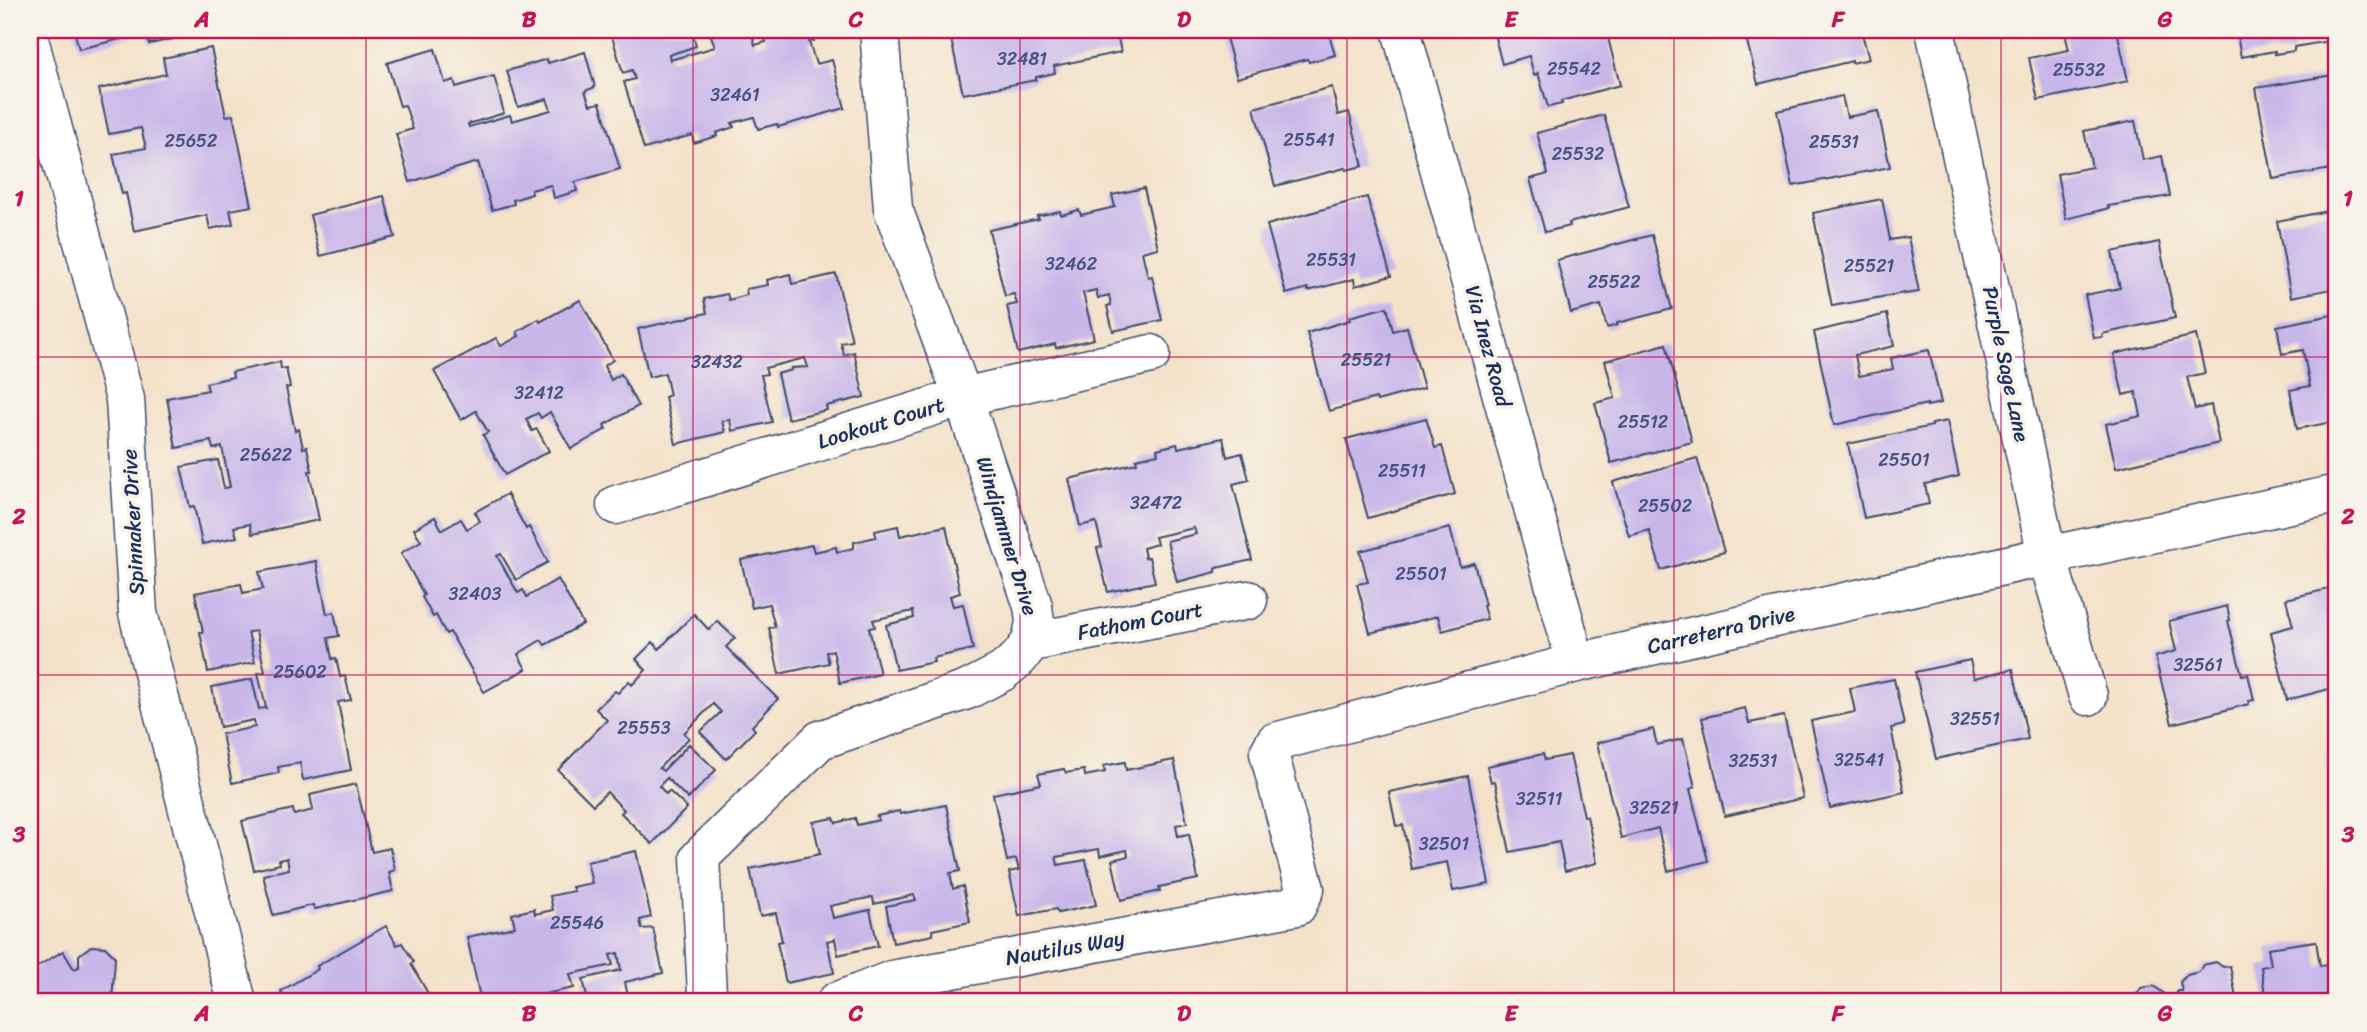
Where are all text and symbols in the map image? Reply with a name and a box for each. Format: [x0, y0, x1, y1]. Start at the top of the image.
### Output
text: A [193, 0, 210, 40]
text: B [522, 0, 537, 40]
text: C [848, 0, 864, 40]
text: D [1177, 0, 1192, 40]
text: E [1505, 0, 1520, 40]
text: F [1831, 0, 1846, 40]
text: G [2157, 0, 2173, 40]
house number: 32481 [997, 43, 1047, 75]
house number: 25542 [1547, 53, 1601, 85]
house number: 25532 [2053, 54, 2105, 86]
house number: 32461 [710, 79, 760, 111]
house number: 25541 [1283, 124, 1335, 156]
house number: 25652 [165, 125, 218, 157]
house number: 25531 [1809, 126, 1859, 158]
house number: 25532 [1552, 138, 1604, 170]
text: 1 [14, 178, 24, 219]
text: 1 [2343, 178, 2353, 219]
house number: 25531 [1306, 244, 1356, 276]
house number: 32462 [1045, 248, 1097, 280]
house number: 25521 [1844, 250, 1895, 282]
house number: 25522 [1587, 266, 1641, 298]
street label: Via Inez Road [1454, 281, 1523, 413]
street label: Purple Sage Lane [1971, 283, 2041, 445]
house number: 25521 [1341, 344, 1392, 376]
house number: 32432 [691, 346, 743, 378]
house number: 32412 [514, 377, 564, 409]
street label: Lookout Court [813, 386, 949, 460]
house number: 25512 [1618, 406, 1668, 438]
house number: 25622 [240, 439, 292, 471]
house number: 25501 [1878, 444, 1930, 476]
street label: Spinnaker Drive [110, 448, 156, 596]
street label: Windjammer Drive [965, 452, 1049, 621]
house number: 25511 [1378, 455, 1426, 487]
house number: 32472 [1130, 487, 1182, 519]
house number: 25502 [1638, 490, 1692, 522]
text: 2 [11, 496, 26, 537]
text: 2 [2340, 496, 2355, 537]
house number: 25501 [1395, 558, 1447, 590]
house number: 32403 [449, 578, 502, 610]
street label: Fathom Court [1074, 590, 1206, 652]
street label: Carreterra Drive [1643, 595, 1799, 665]
house number: 32561 [2173, 649, 2223, 681]
house number: 25602 [273, 656, 327, 688]
house number: 32551 [1950, 703, 2000, 735]
house number: 25553 [617, 712, 671, 744]
house number: 32541 [1834, 744, 1884, 776]
house number: 32531 [1729, 745, 1778, 777]
house number: 32511 [1516, 783, 1563, 815]
house number: 32521 [1629, 792, 1679, 824]
text: 3 [12, 814, 26, 855]
text: 3 [2341, 814, 2355, 855]
house number: 32501 [1419, 828, 1469, 860]
house number: 25546 [550, 907, 604, 939]
street label: Nautilus Way [1002, 919, 1128, 977]
text: A [193, 993, 210, 1032]
text: B [522, 993, 537, 1032]
text: C [848, 993, 864, 1032]
text: D [1177, 993, 1192, 1032]
text: E [1505, 993, 1520, 1032]
text: F [1831, 993, 1846, 1032]
text: G [2157, 993, 2173, 1032]

